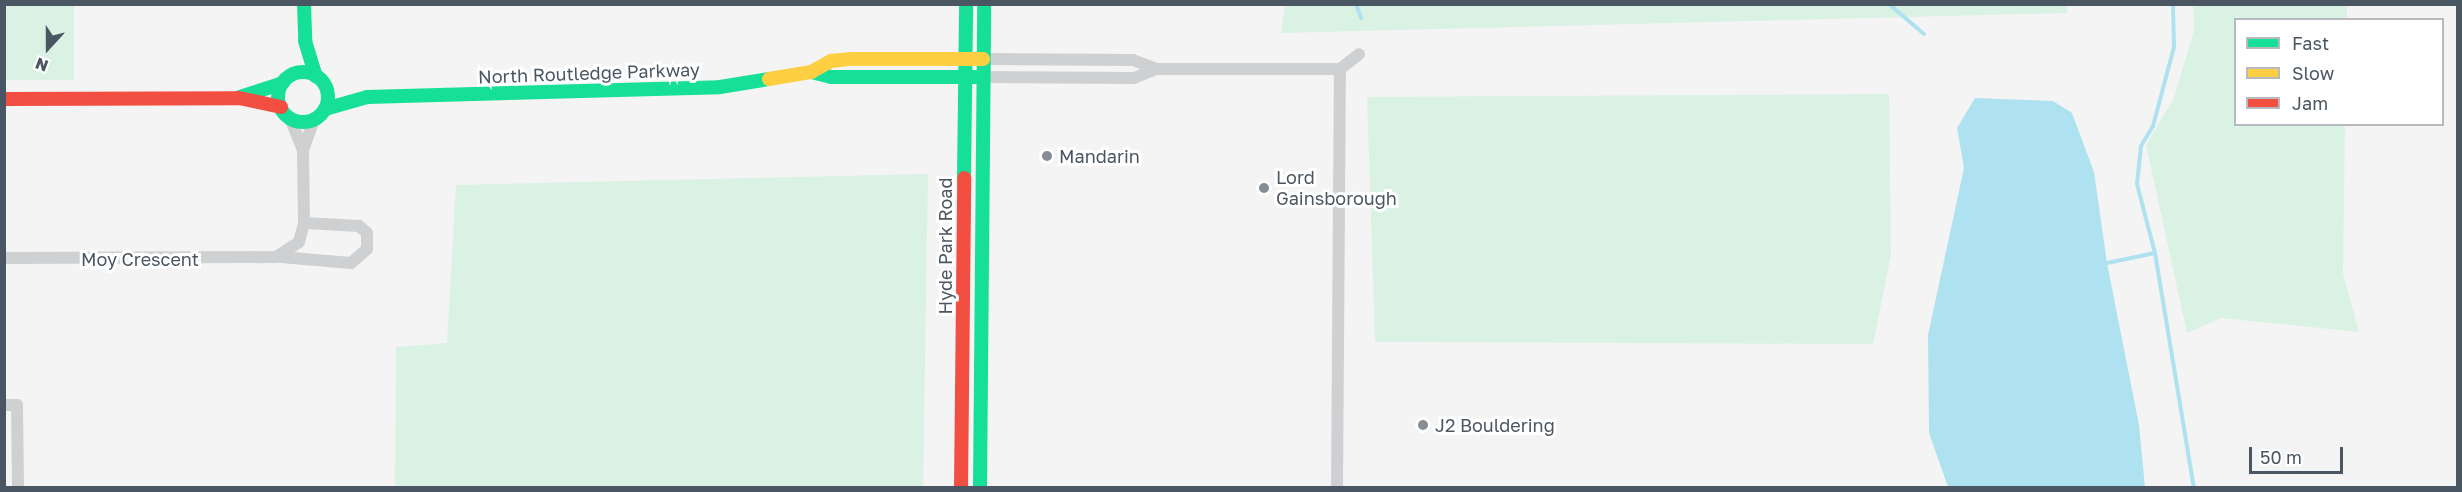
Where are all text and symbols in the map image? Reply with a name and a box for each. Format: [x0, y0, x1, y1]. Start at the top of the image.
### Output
north arrow [18, 18, 78, 78]
legend [2234, 18, 2444, 126]
text: Fast [2292, 32, 2329, 54]
text: N [32, 53, 51, 76]
street label: North Routledge Parkway [478, 58, 700, 88]
text: Slow [2292, 62, 2334, 84]
text: Jam [2292, 92, 2328, 114]
place label: Mandarin [1059, 145, 1140, 167]
marker: Mandarin [1040, 149, 1054, 163]
place label: Lord Gainsborough [1276, 167, 1397, 210]
street label: Hyde Park Road [934, 178, 956, 314]
marker: Lord Gainsborough [1257, 181, 1271, 195]
street label: Moy Crescent [81, 248, 199, 270]
place label: J2 Bouldering [1435, 414, 1555, 436]
marker: J2 Bouldering [1416, 418, 1430, 432]
scale bar [2252, 435, 2346, 473]
text: 50 m [2260, 446, 2302, 468]

